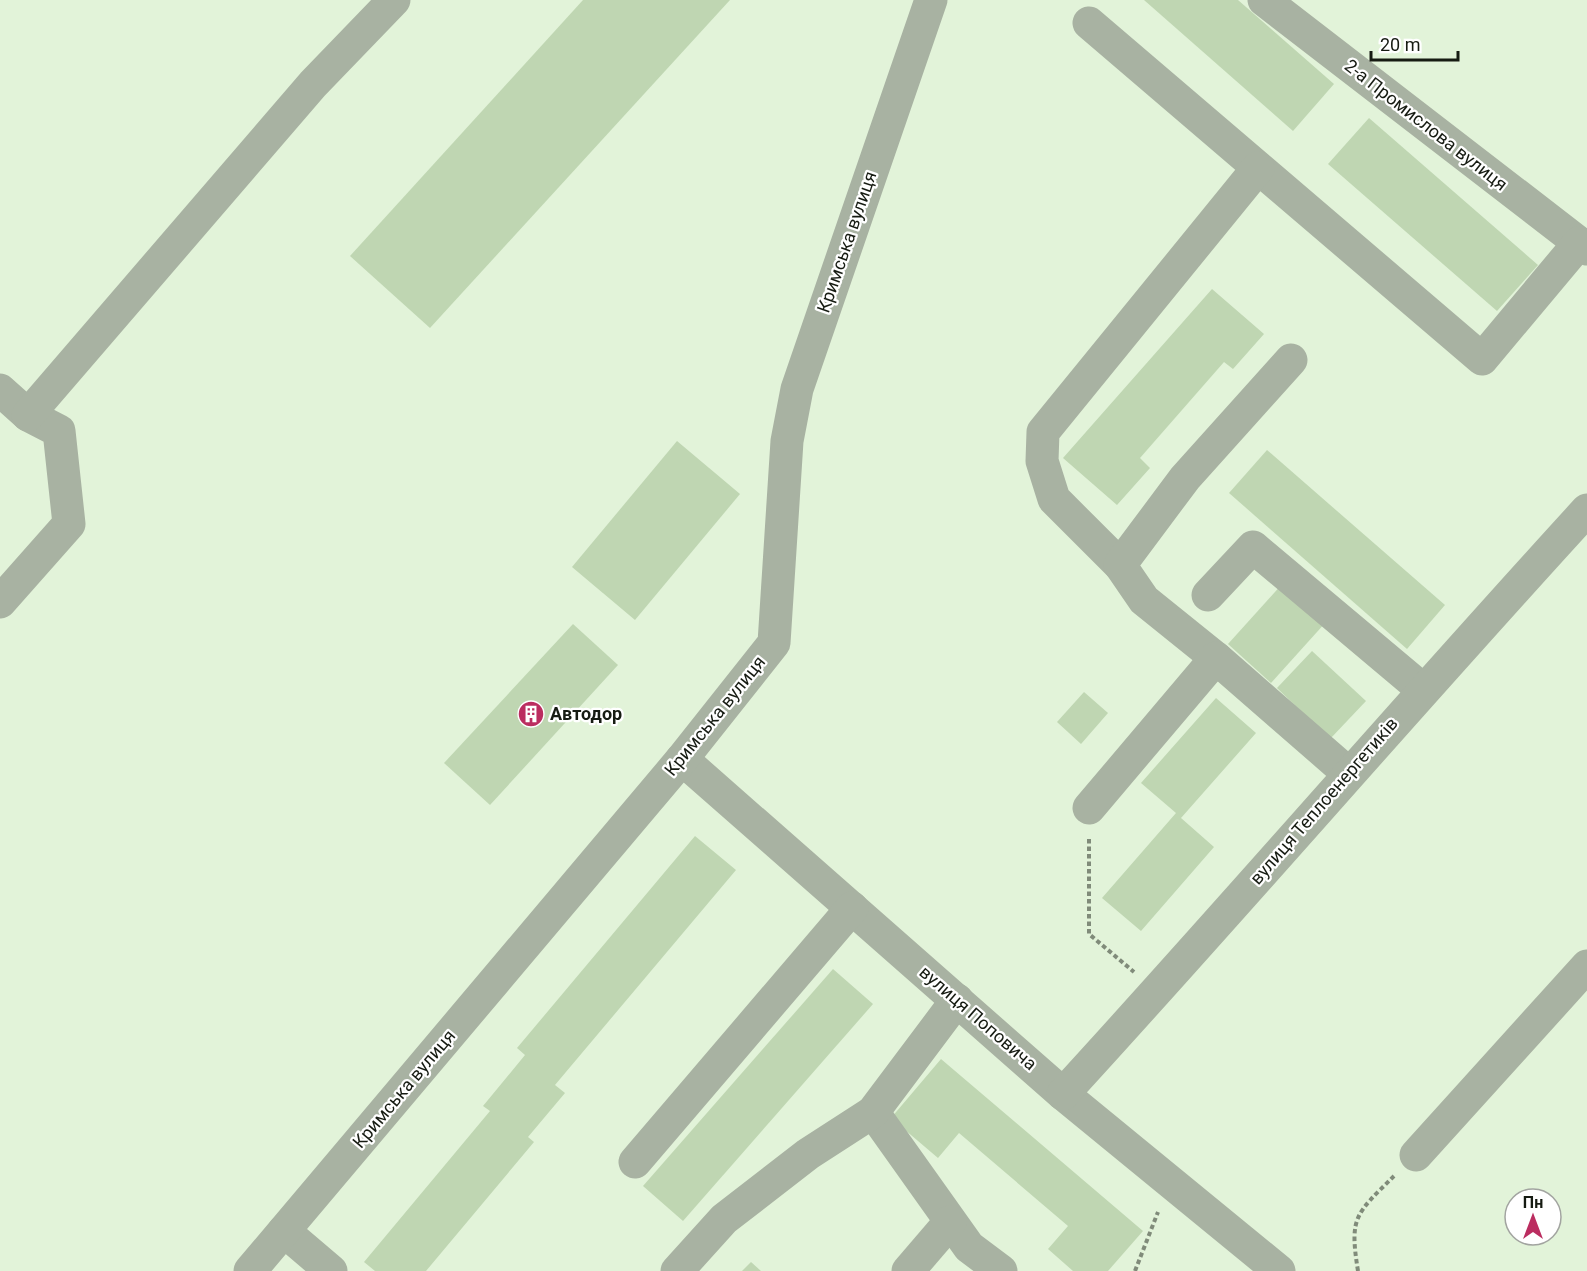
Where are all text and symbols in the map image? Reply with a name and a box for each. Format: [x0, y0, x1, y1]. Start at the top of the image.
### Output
scale bar [1371, 24, 1458, 62]
text: 20 m [1380, 34, 1420, 55]
street label: 2-а Промислова вулиця [1341, 55, 1512, 195]
street label: Кримська вулиця [812, 168, 881, 315]
street label: Кримська вулиця [660, 651, 769, 780]
building icon: Автодор [516, 699, 546, 729]
place label: Автодор [550, 703, 622, 724]
street label: вулиця Теплоенергетиків [1245, 713, 1402, 888]
street label: вулиця Поповича [915, 961, 1041, 1074]
street label: Кримська вулиця [348, 1025, 459, 1152]
north arrow [1503, 1187, 1563, 1247]
text: Пн [1523, 1193, 1543, 1212]

